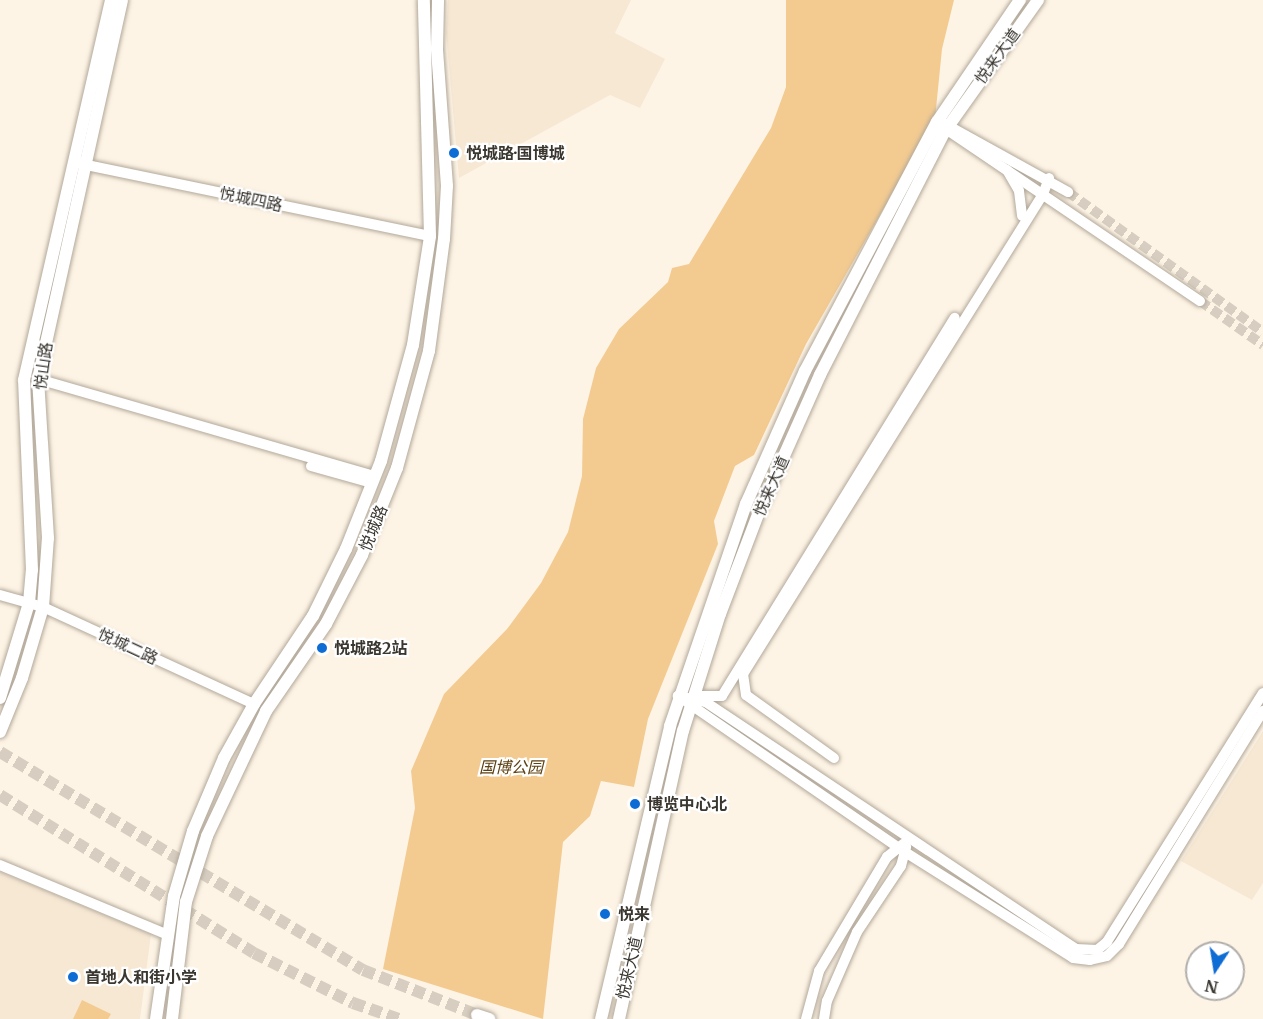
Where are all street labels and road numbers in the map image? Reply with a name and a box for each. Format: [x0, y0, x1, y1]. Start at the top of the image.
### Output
street label: 悦来大道 [970, 24, 1024, 88]
street label: 悦城四路 [218, 183, 284, 215]
street label: 悦山路 [30, 341, 56, 391]
street label: 悦来大道 [749, 453, 793, 519]
street label: 悦城路 [355, 502, 391, 554]
street label: 悦城二路 [95, 624, 161, 668]
street label: 悦来大道 [612, 935, 646, 1001]

